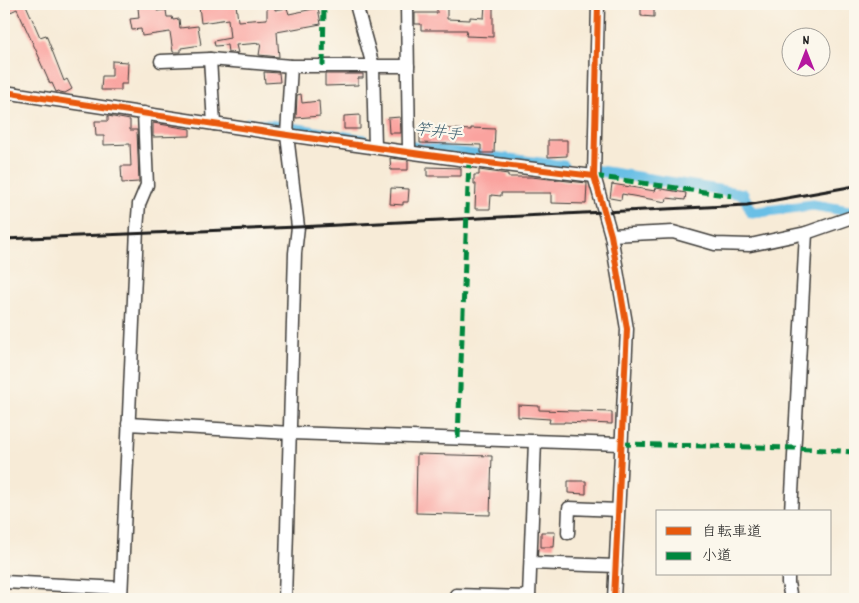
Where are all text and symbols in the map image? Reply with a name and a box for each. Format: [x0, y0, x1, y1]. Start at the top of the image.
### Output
north arrow [782, 28, 832, 78]
text: N [803, 31, 810, 51]
water label: 竿井手 [413, 118, 464, 148]
legend [656, 510, 832, 576]
text: 自転車道 [702, 522, 762, 544]
text: 小道 [702, 546, 732, 568]

